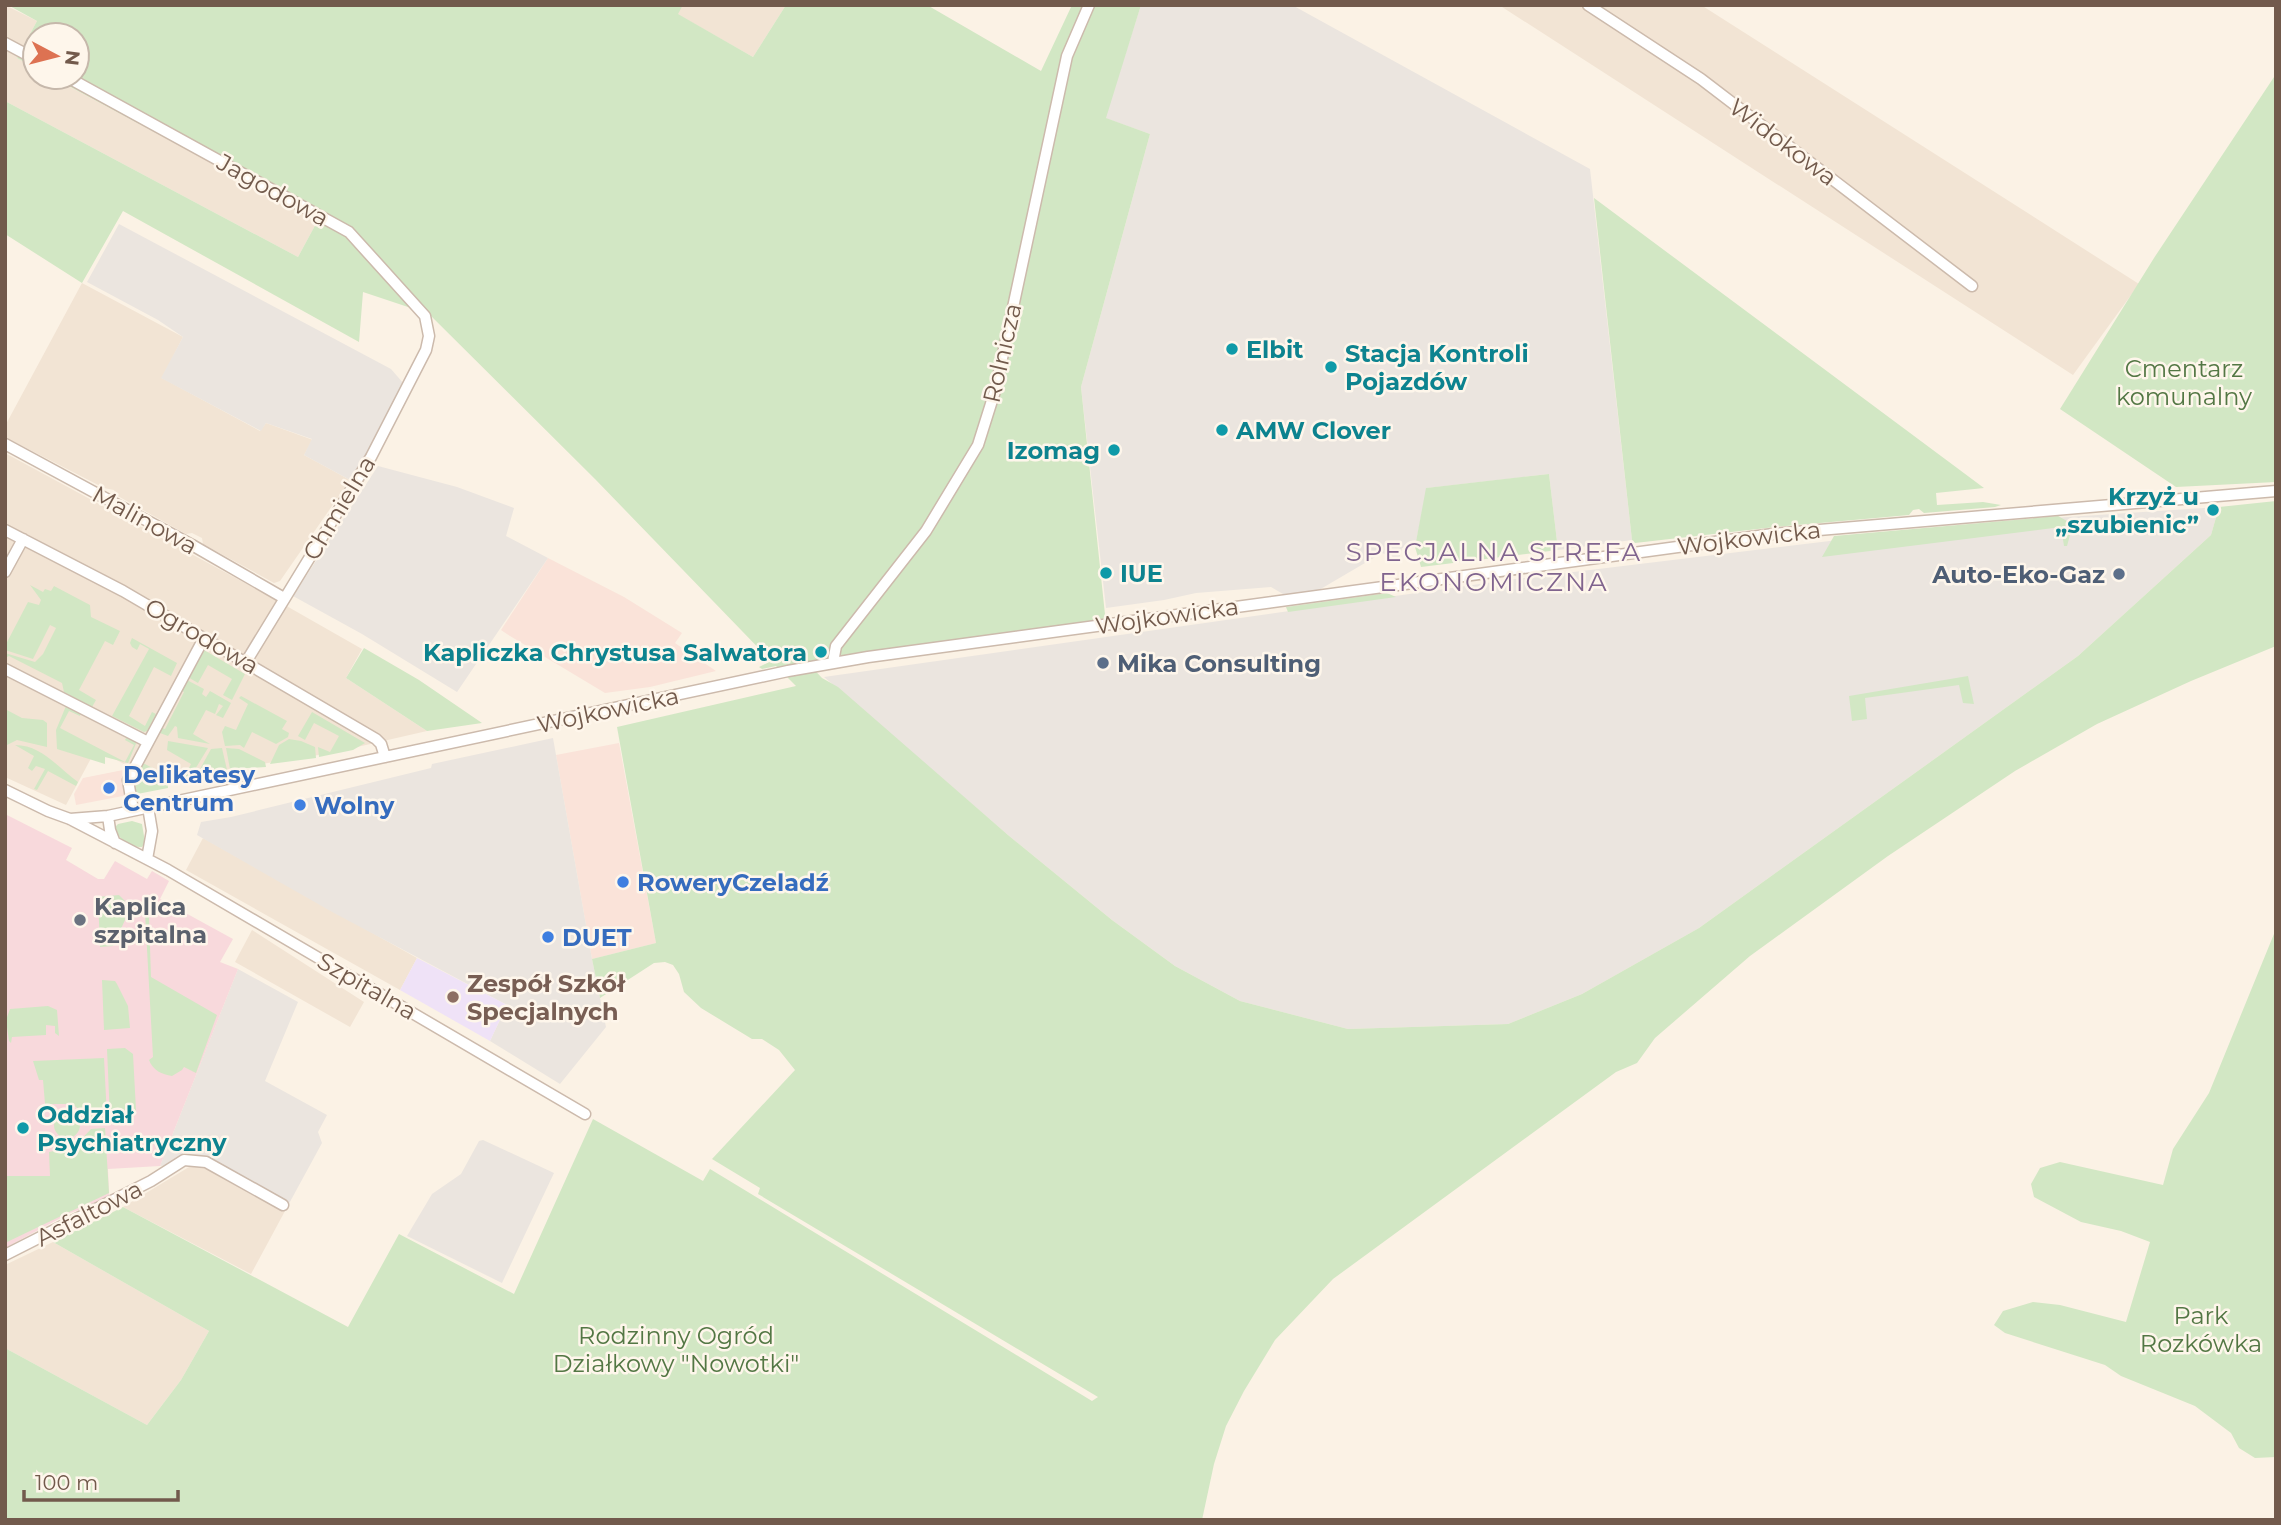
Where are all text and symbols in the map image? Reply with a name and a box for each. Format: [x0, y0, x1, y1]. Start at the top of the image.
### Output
north arrow [21, 21, 91, 91]
text: N [60, 49, 85, 67]
street label: Widokowa [1723, 92, 1843, 192]
street label: Jagodowa [211, 147, 334, 233]
street label: Rolnicza [976, 300, 1028, 406]
place label: Elbit [1246, 335, 1304, 364]
place label: Stacja Kontroli Pojazdów [1345, 339, 1529, 396]
marker: Elbit [1224, 341, 1240, 357]
park label: Cmentarz komunalny [2116, 354, 2252, 411]
marker: Stacja Kontroli Pojazdów [1323, 359, 1339, 375]
place label: AMW Clover [1235, 416, 1391, 445]
marker: AMW Clover [1214, 422, 1230, 438]
place label: Izomag [1007, 436, 1100, 465]
marker: Izomag [1106, 442, 1122, 458]
street label: Chmielna [297, 451, 381, 565]
street label: Malinowa [87, 479, 203, 561]
place label: Krzyż u „szubienic” [2055, 482, 2199, 539]
marker: Krzyż u „szubienic” [2205, 502, 2221, 518]
street label: Wojkowicka [1675, 515, 1823, 561]
district label: SPECJALNA STREFA EKONOMICZNA [1346, 536, 1642, 598]
place label: IUE [1120, 559, 1163, 588]
place label: Auto-Eko-Gaz [1931, 560, 2105, 589]
marker: IUE [1098, 565, 1114, 581]
marker: Auto-Eko-Gaz [2111, 566, 2127, 582]
street label: Ogrodowa [140, 592, 264, 680]
street label: Wojkowicka [1093, 592, 1241, 640]
place label: Kapliczka Chrystusa Salwatora [423, 638, 807, 667]
marker: Kapliczka Chrystusa Salwatora [813, 644, 829, 660]
place label: Mika Consulting [1117, 649, 1321, 678]
marker: Mika Consulting [1095, 655, 1111, 671]
street label: Wojkowicka [534, 681, 682, 739]
place label: Delikatesy Centrum [123, 760, 256, 817]
marker: Delikatesy Centrum [101, 780, 117, 796]
place label: Wolny [314, 791, 395, 820]
marker: Wolny [292, 797, 308, 813]
place label: RoweryCzeladź [637, 868, 829, 897]
marker: RoweryCzeladź [615, 874, 631, 890]
place label: Kaplica szpitalna [94, 892, 207, 949]
marker: Kaplica szpitalna [72, 912, 88, 928]
place label: DUET [562, 923, 632, 952]
marker: DUET [540, 929, 556, 945]
street label: Szpitalna [312, 946, 422, 1026]
place label: Zespół Szkół Specjalnych [467, 969, 626, 1026]
marker: Zespół Szkół Specjalnych [445, 989, 461, 1005]
place label: Oddział Psychiatryczny [37, 1100, 227, 1157]
marker: Oddział Psychiatryczny [15, 1120, 31, 1136]
street label: Asfaltowa [31, 1174, 147, 1252]
park label: Park Rozkówka [2140, 1301, 2262, 1358]
park label: Rodzinny Ogród Działkowy "Nowotki" [553, 1321, 799, 1378]
scale bar [24, 1458, 178, 1502]
text: 100 m [35, 1470, 98, 1495]

